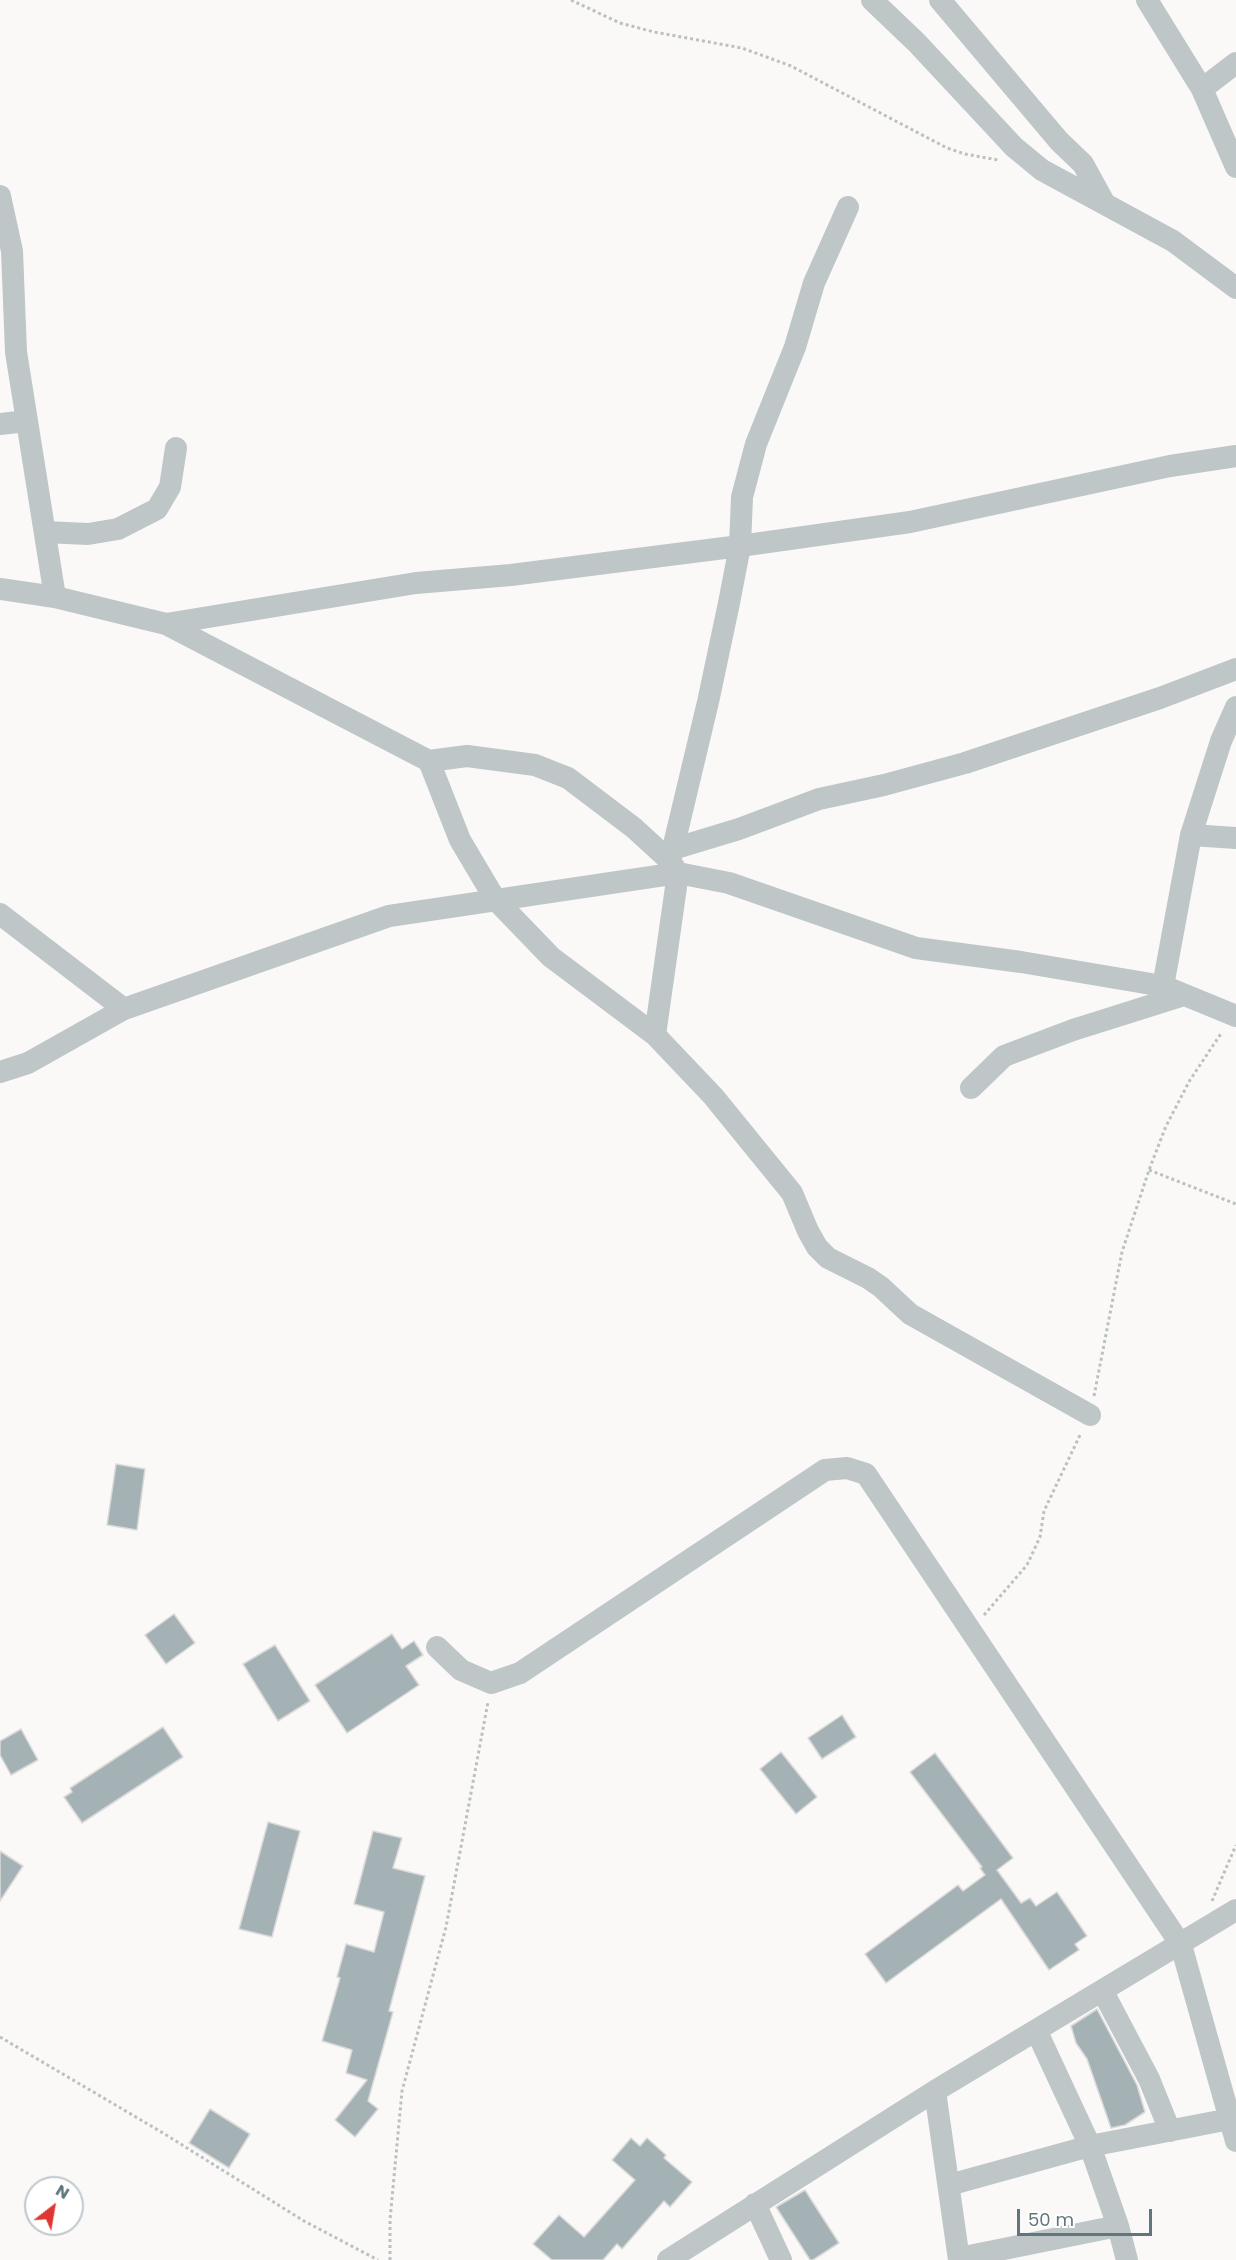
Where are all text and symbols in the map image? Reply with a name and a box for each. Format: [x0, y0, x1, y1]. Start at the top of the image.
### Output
north arrow [24, 2176, 84, 2236]
text: N [51, 2179, 74, 2205]
scale bar [1020, 2197, 1155, 2235]
text: 50 m [1028, 2207, 1074, 2232]

